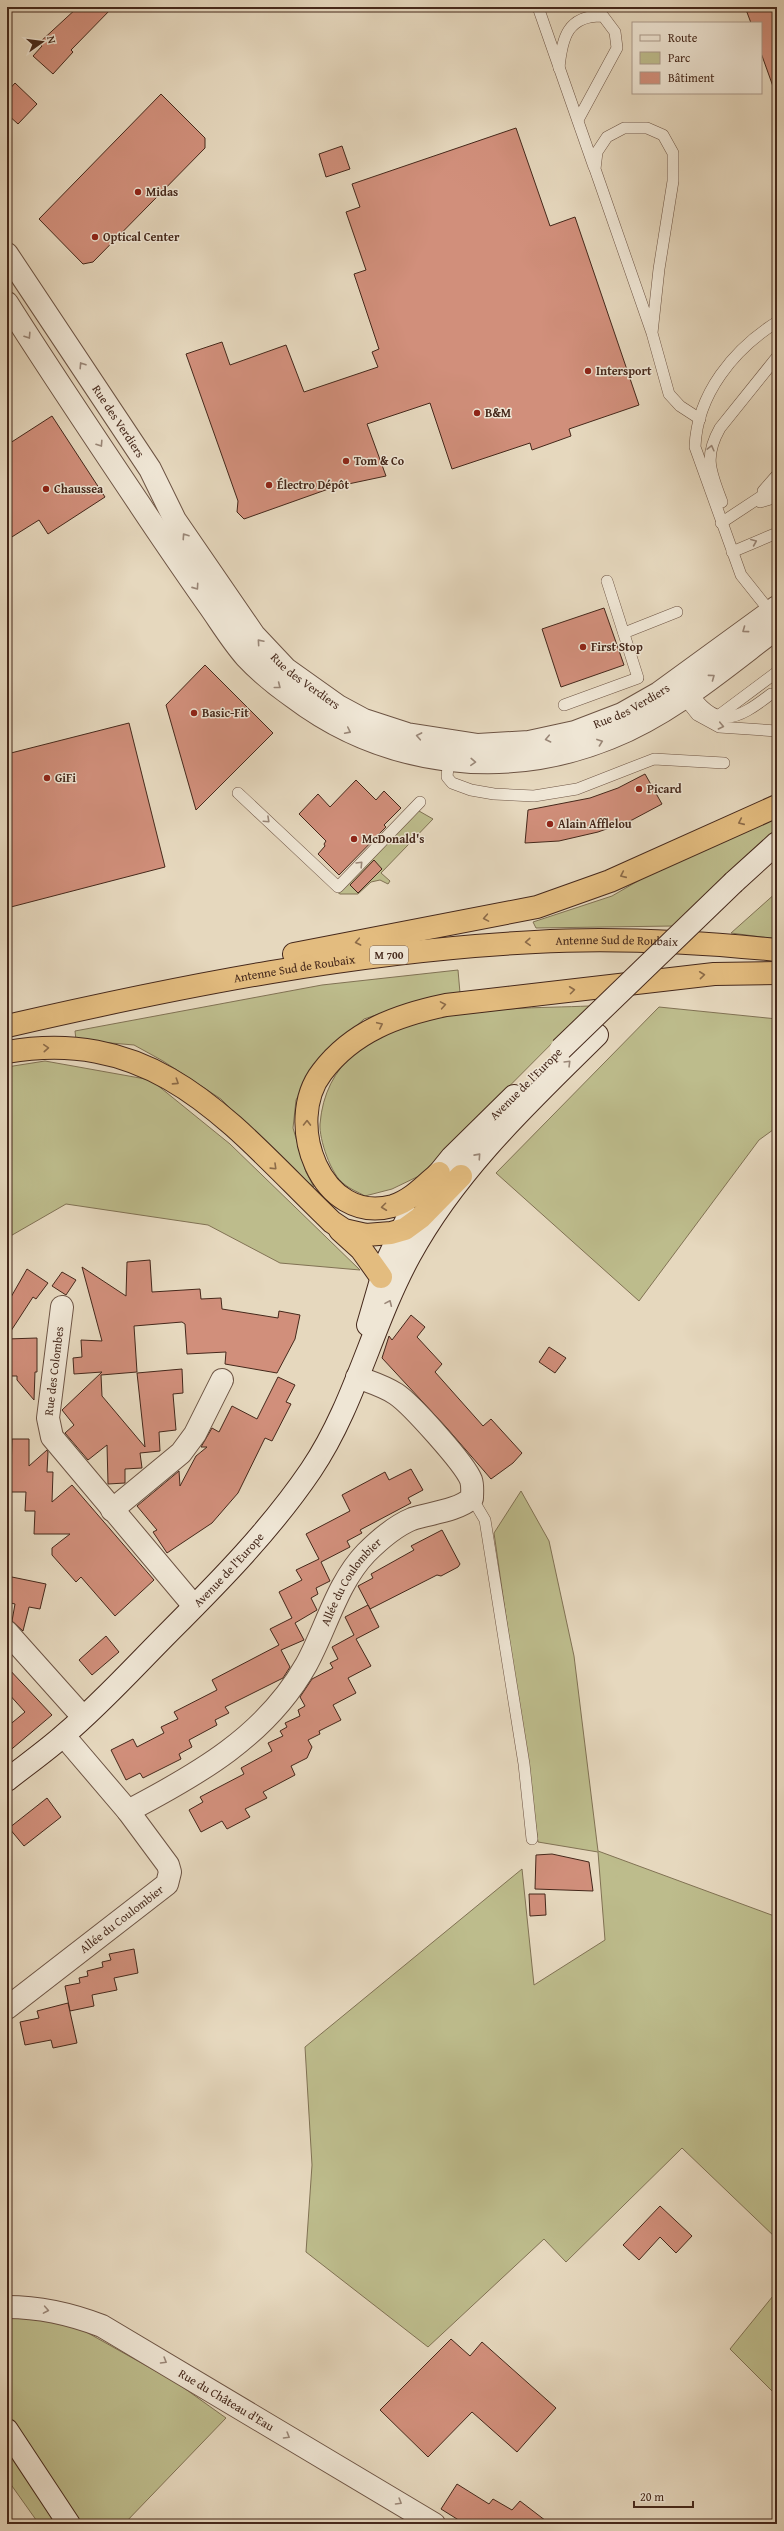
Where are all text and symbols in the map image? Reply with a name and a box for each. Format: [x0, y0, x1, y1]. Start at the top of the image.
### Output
north arrow [22, 22, 62, 62]
legend [632, 22, 762, 94]
text: Route [668, 29, 698, 46]
text: N [43, 34, 61, 46]
text: Parc [668, 49, 691, 66]
text: Bâtiment [668, 69, 715, 86]
place label: Midas [146, 183, 178, 200]
marker: Midas [133, 187, 143, 197]
place label: Optical Center [103, 228, 180, 245]
marker: Optical Center [90, 232, 100, 242]
one-way arrow [23, 332, 31, 339]
one-way arrow [79, 362, 87, 369]
place label: Intersport [596, 362, 652, 379]
marker: Intersport [583, 366, 593, 376]
street label: Rue des Verdiers [88, 381, 149, 461]
place label: B&M [485, 404, 511, 421]
marker: B&M [472, 408, 482, 418]
one-way arrow [95, 440, 103, 447]
one-way arrow [706, 445, 714, 452]
place label: Tom & Co [354, 452, 405, 469]
marker: Tom & Co [341, 456, 351, 466]
place label: Électro Dépôt [277, 476, 349, 493]
place label: Chaussea [54, 480, 104, 497]
marker: Électro Dépôt [264, 480, 274, 490]
marker: Chaussea [41, 484, 51, 494]
one-way arrow [182, 533, 190, 540]
one-way arrow [751, 539, 758, 547]
one-way arrow [191, 583, 199, 590]
one-way arrow [743, 625, 750, 632]
place label: First Stop [591, 638, 643, 655]
one-way arrow [257, 639, 264, 647]
marker: First Stop [578, 642, 588, 652]
street label: Rue des Verdiers [267, 649, 344, 713]
one-way arrow [707, 674, 714, 681]
street label: Rue des Verdiers [591, 679, 673, 732]
one-way arrow [274, 682, 281, 689]
place label: Basic-Fit [202, 704, 249, 721]
marker: Basic-Fit [189, 708, 199, 718]
one-way arrow [718, 722, 724, 730]
one-way arrow [343, 726, 351, 734]
one-way arrow [416, 733, 422, 741]
one-way arrow [544, 734, 551, 742]
one-way arrow [597, 738, 604, 746]
one-way arrow [470, 758, 476, 766]
place label: GiFi [55, 769, 76, 786]
marker: GiFi [42, 773, 52, 783]
place label: Picard [647, 780, 682, 797]
marker: Picard [634, 784, 644, 794]
one-way arrow [262, 815, 270, 823]
place label: Alain Afflelou [558, 815, 632, 832]
one-way arrow [738, 817, 746, 825]
marker: Alain Afflelou [545, 819, 555, 829]
place label: McDonald's [362, 830, 424, 847]
marker: McDonald's [349, 834, 359, 844]
one-way arrow [355, 861, 363, 869]
one-way arrow [620, 871, 627, 879]
one-way arrow [483, 914, 489, 922]
street label: Antenne Sud de Roubaix [555, 931, 679, 950]
one-way arrow [355, 937, 361, 946]
one-way arrow [525, 938, 531, 947]
road number: M 700 [370, 946, 408, 964]
street label: Antenne Sud de Roubaix [232, 950, 357, 987]
one-way arrow [699, 971, 705, 980]
one-way arrow [569, 985, 576, 994]
one-way arrow [440, 1002, 447, 1010]
one-way arrow [377, 1021, 384, 1029]
one-way arrow [43, 1043, 49, 1052]
street label: Avenue de l'Europe [486, 1043, 566, 1124]
one-way arrow [563, 1060, 571, 1068]
one-way arrow [172, 1077, 179, 1085]
one-way arrow [303, 1120, 311, 1126]
one-way arrow [473, 1153, 480, 1161]
one-way arrow [269, 1162, 277, 1170]
one-way arrow [381, 1202, 387, 1211]
one-way arrow [384, 1299, 392, 1307]
street label: Rue des Colombes [40, 1325, 67, 1416]
street label: Avenue de l'Europe [189, 1528, 268, 1611]
street label: Allée du Coulombier [316, 1534, 385, 1628]
street label: Allée du Coulombier [76, 1881, 167, 1957]
one-way arrow [43, 2305, 49, 2314]
one-way arrow [160, 2357, 167, 2364]
street label: Rue du Château d'Eau [175, 2364, 278, 2435]
one-way arrow [283, 2431, 290, 2438]
scale bar [634, 2483, 693, 2509]
text: 20 m [640, 2488, 664, 2505]
one-way arrow [395, 2498, 402, 2505]

